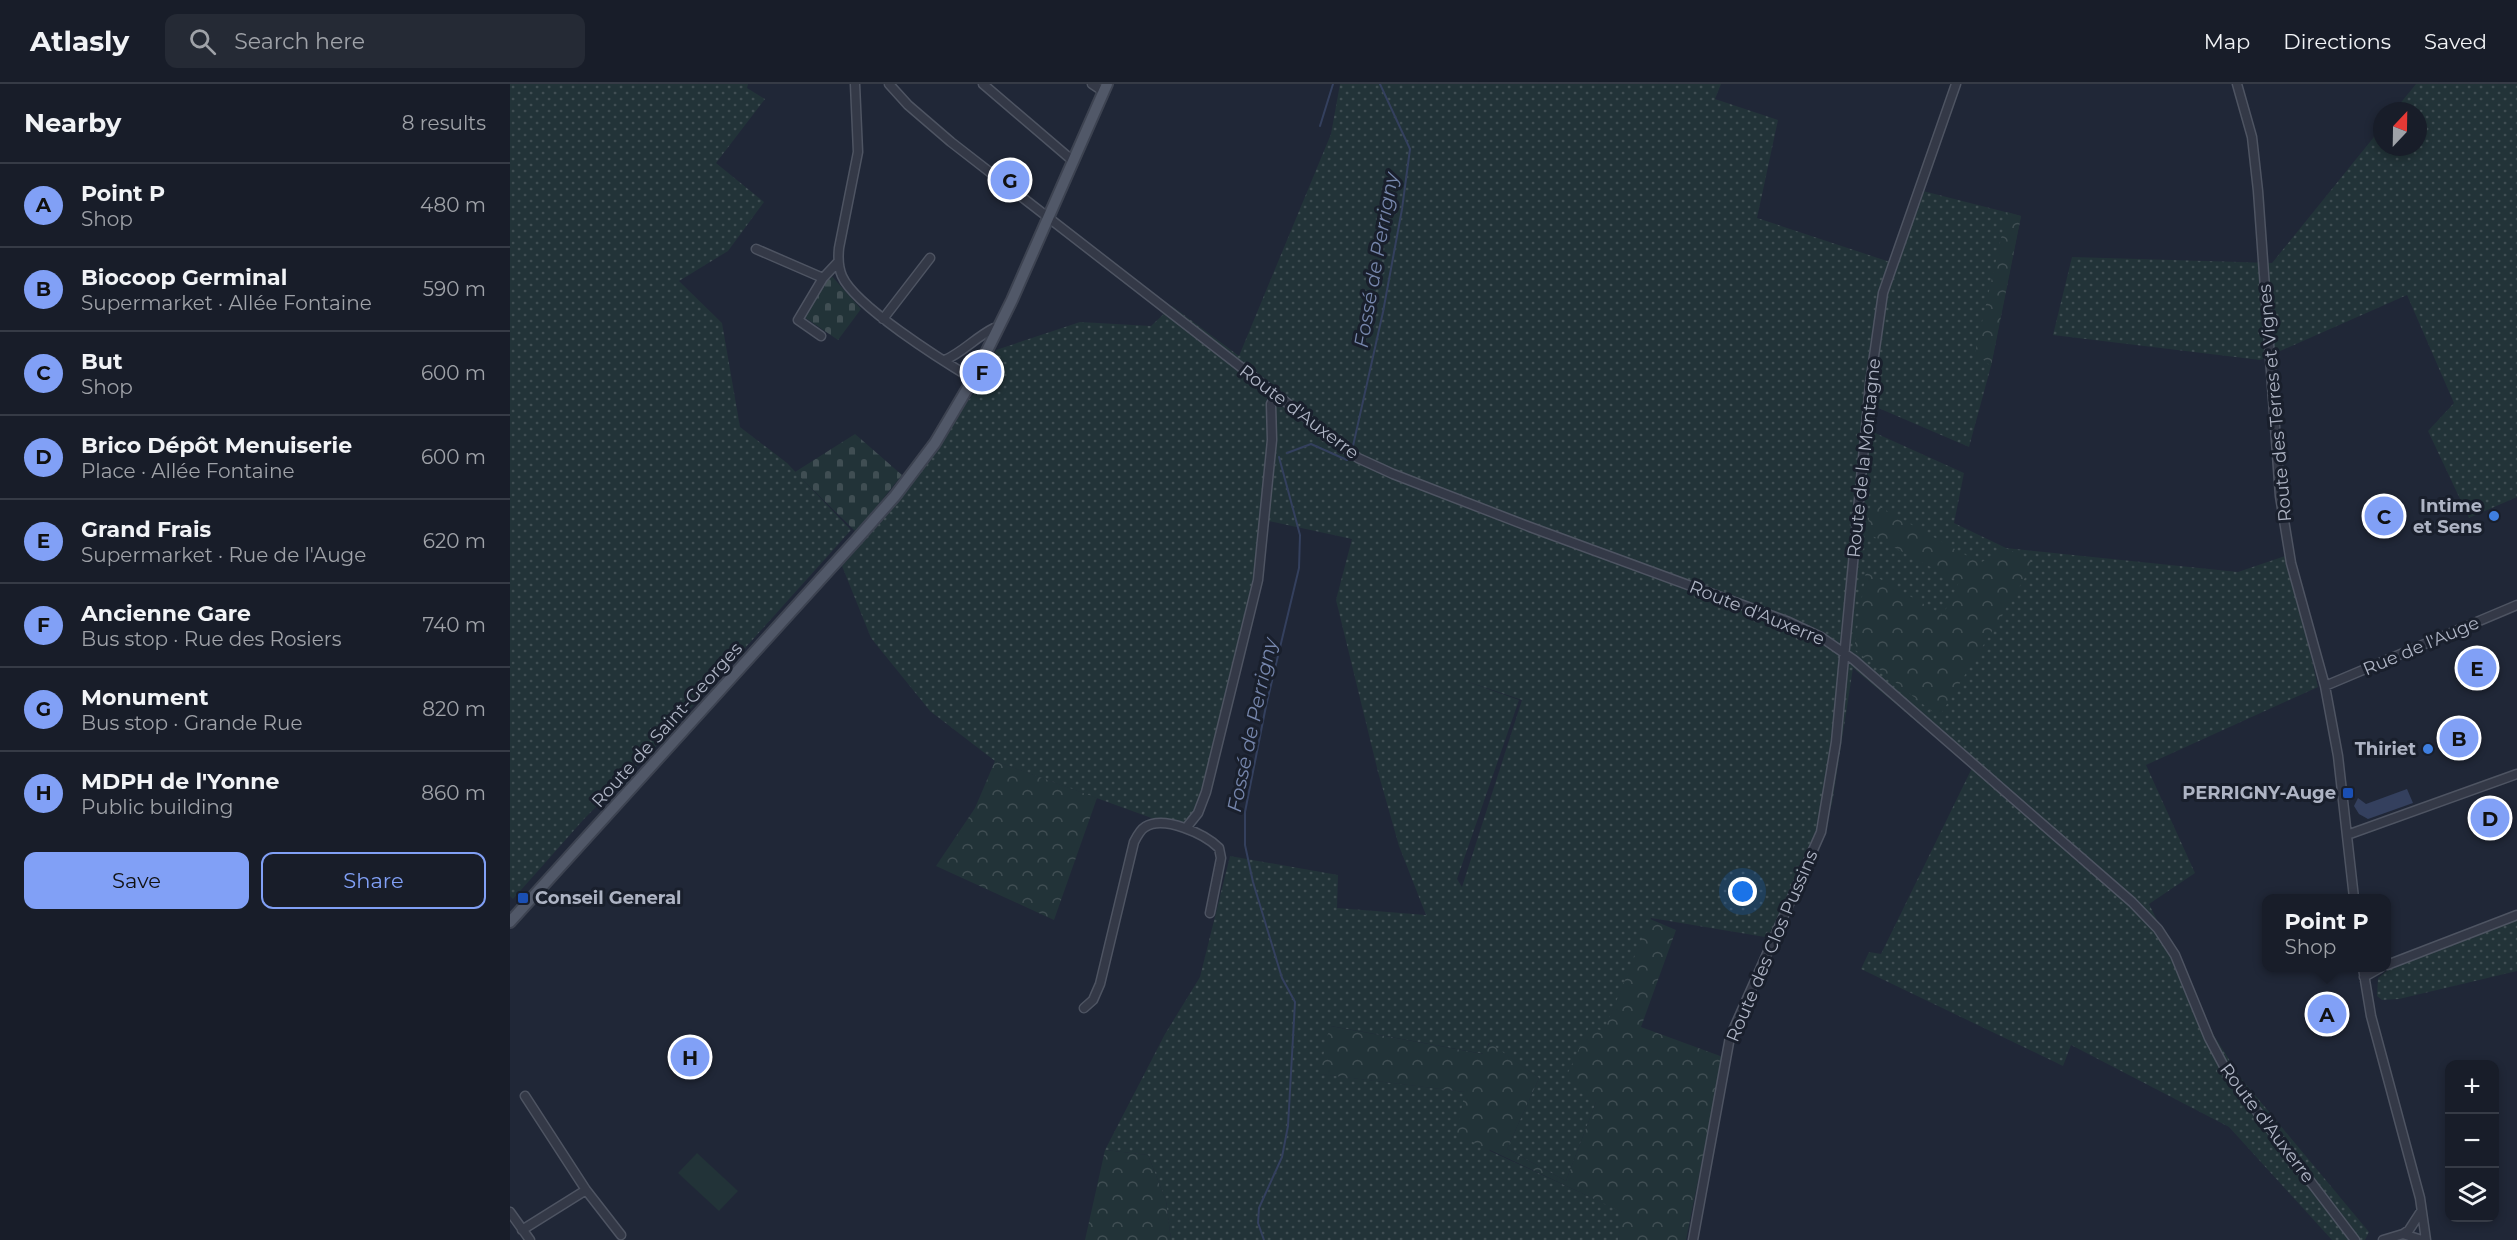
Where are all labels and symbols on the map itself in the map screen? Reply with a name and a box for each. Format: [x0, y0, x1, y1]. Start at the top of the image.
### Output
north arrow [2373, 102, 2427, 156]
pin: G [990, 158, 1030, 202]
water label: Fossé de Perrigny [1349, 169, 1403, 350]
street label: Route des Terres et Vignes [2254, 283, 2296, 523]
pin: F [962, 350, 1002, 394]
street label: Route de la Montagne [1843, 357, 1885, 559]
street label: Route d'Auxerre [1235, 360, 1363, 464]
pin: C [2364, 494, 2404, 538]
place label: Intime et Sens [2413, 495, 2482, 538]
marker: Intime et Sens [2487, 509, 2501, 523]
street label: Route d'Auxerre [1686, 576, 1828, 650]
street label: Rue de l'Auge [2360, 612, 2483, 680]
water label: Fossé de Perrigny [1222, 635, 1282, 814]
street label: Route de Saint-Georges [587, 638, 747, 812]
pin: E [2458, 646, 2496, 690]
pin: B [2440, 716, 2478, 760]
place label: Thiriet [2355, 738, 2416, 760]
marker: Thiriet [2421, 742, 2435, 756]
place label: PERRIGNY-Auge [2182, 782, 2336, 804]
marker: PERRIGNY-Auge [2341, 786, 2355, 800]
pin: D [2470, 796, 2510, 840]
street label: Route des Clos Pussins [1722, 847, 1823, 1045]
your location [1728, 877, 1757, 906]
place label: Conseil General [535, 887, 681, 909]
marker: Conseil General [516, 891, 530, 905]
pin: A [2308, 992, 2346, 1036]
pin: H [670, 1034, 710, 1080]
street label: Route d'Auxerre [2215, 1059, 2319, 1187]

